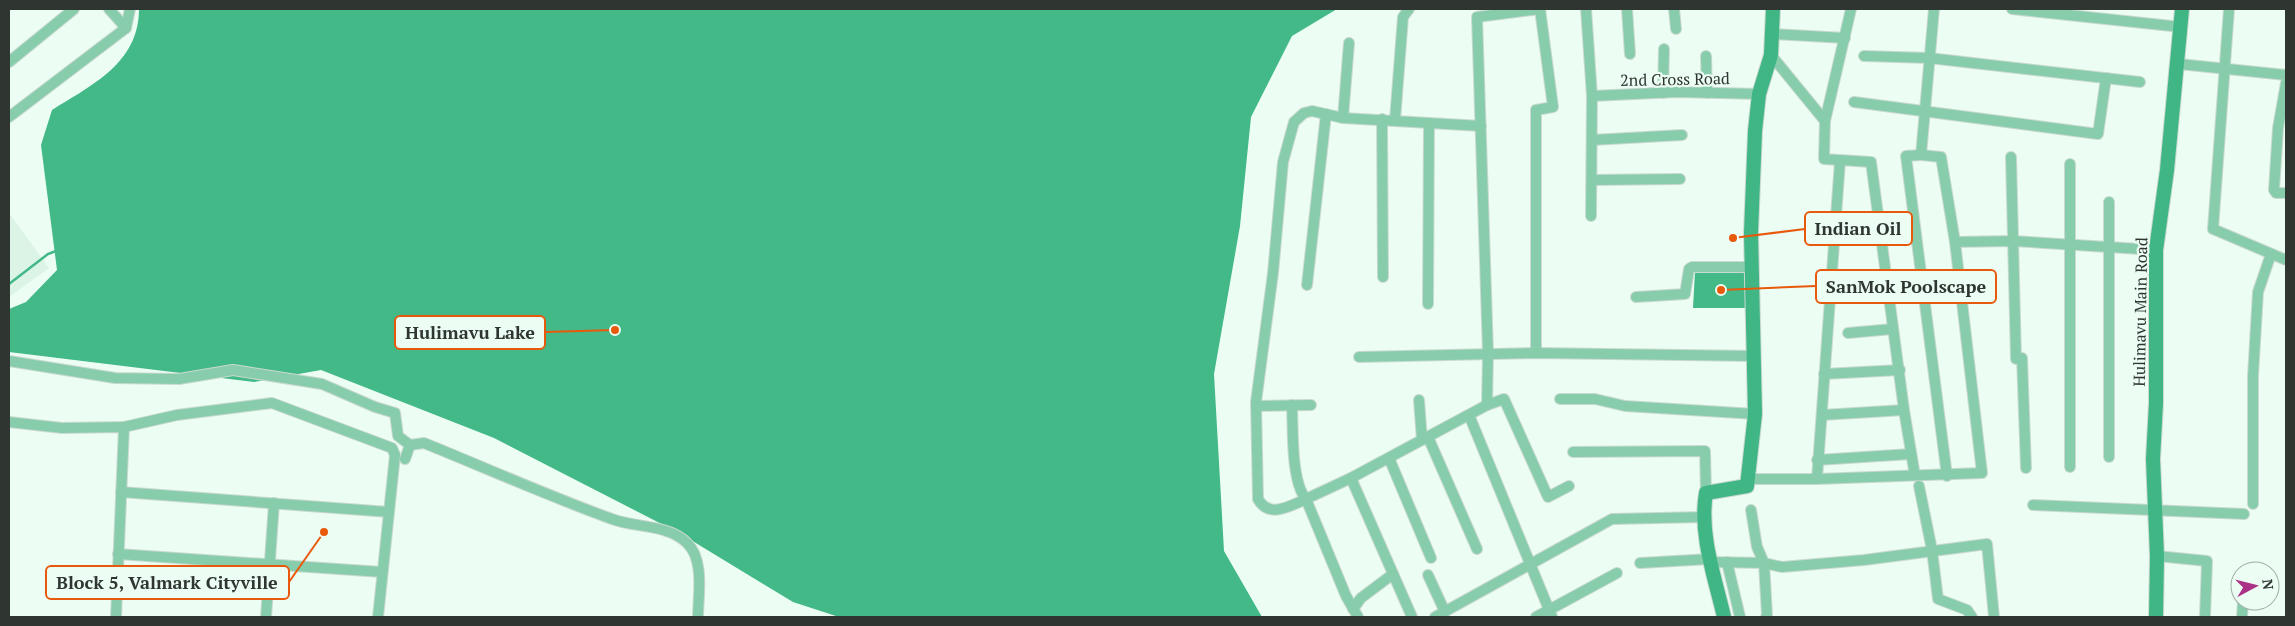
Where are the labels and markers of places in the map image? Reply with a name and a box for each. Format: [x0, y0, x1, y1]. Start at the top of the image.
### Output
callout: Indian Oil [1805, 212, 1912, 245]
callout: SanMok Poolscape [1816, 270, 1996, 303]
callout: Hulimavu Lake [395, 316, 545, 349]
callout: Block 5, Valmark Cityville [46, 566, 289, 599]

